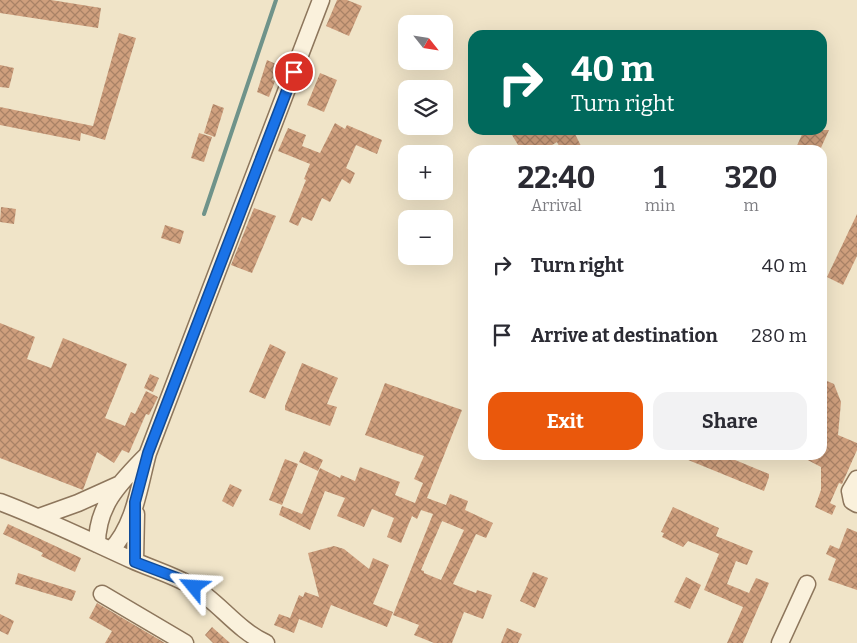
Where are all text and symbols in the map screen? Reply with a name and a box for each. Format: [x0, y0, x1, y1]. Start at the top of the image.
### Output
north arrow [398, 15, 452, 70]
map controls [398, 15, 453, 265]
text: 40 m [571, 48, 654, 90]
icon: right [488, 50, 553, 115]
pin [273, 51, 315, 93]
icon: arrive [280, 58, 308, 86]
button: layers [398, 80, 453, 135]
text: Turn right [571, 90, 674, 117]
button: + [398, 145, 453, 200]
text: 22:40 [517, 160, 595, 196]
text: 1 [653, 160, 666, 196]
text: 320 [724, 160, 778, 196]
text: Arrival [531, 196, 582, 215]
text: min [645, 196, 675, 215]
text: m [743, 196, 759, 215]
button: − [398, 210, 453, 265]
icon: right [488, 251, 516, 279]
text: Turn right [531, 254, 624, 277]
text: 40 m [762, 254, 807, 277]
icon: arrive [488, 321, 516, 349]
text: Arrive at destination [531, 324, 718, 347]
text: 280 m [751, 324, 807, 347]
button: Exit [488, 392, 643, 450]
button: Share [653, 392, 807, 450]
position arrow [167, 560, 219, 612]

